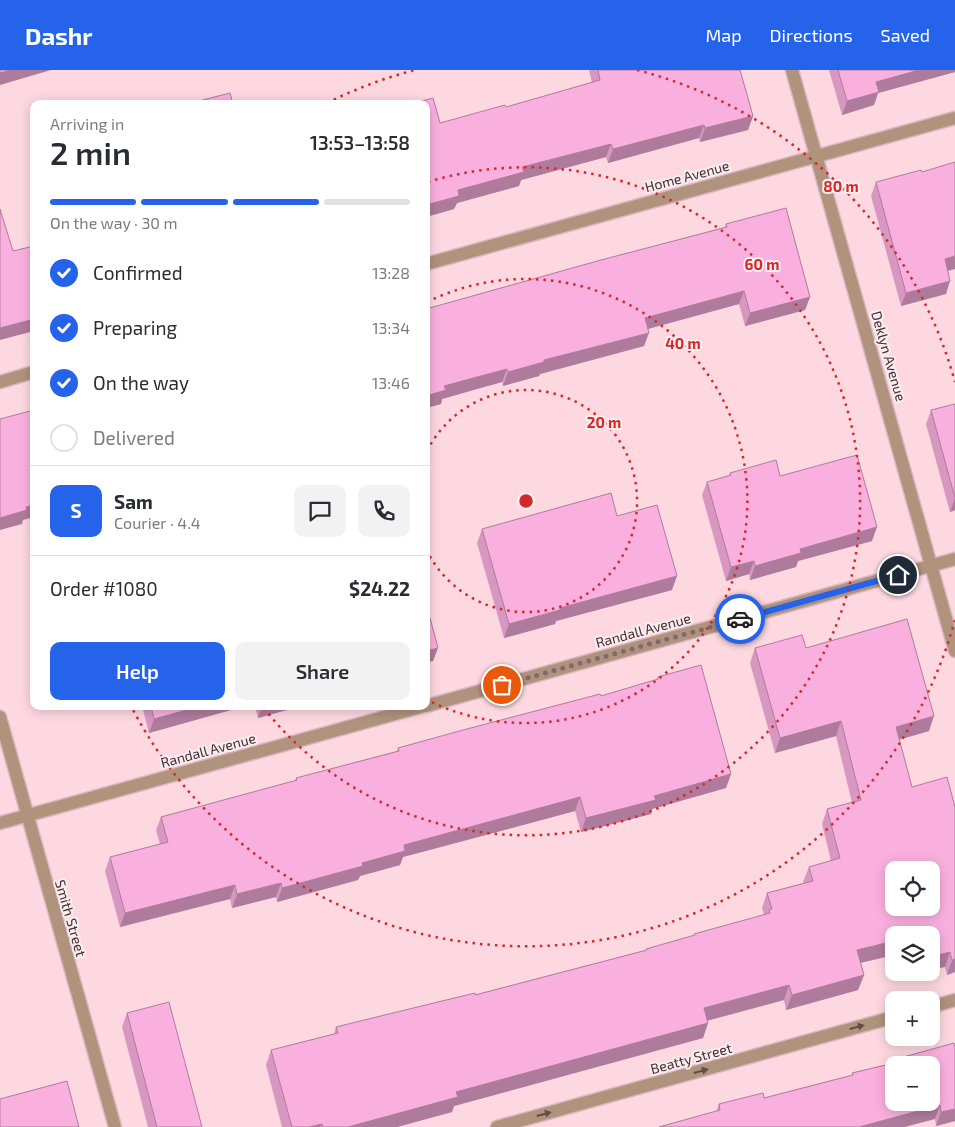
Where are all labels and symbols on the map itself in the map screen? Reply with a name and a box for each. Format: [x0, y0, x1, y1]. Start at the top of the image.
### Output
street label: Home Avenue [643, 157, 731, 195]
text: 80 m [823, 177, 859, 195]
text: 60 m [745, 255, 779, 273]
street label: Deklyn Avenue [868, 309, 910, 403]
text: 40 m [665, 334, 701, 352]
text: 20 m [587, 413, 621, 431]
centre of rings [517, 492, 535, 510]
pin [877, 554, 919, 596]
courier [715, 594, 765, 644]
street label: Randall Avenue [594, 609, 692, 651]
pin [481, 664, 523, 706]
street label: Randall Avenue [159, 729, 257, 771]
street label: Smith Street [52, 878, 90, 958]
one-way arrow [850, 1023, 865, 1031]
street label: Beatty Street [648, 1039, 734, 1077]
one-way arrow [693, 1066, 708, 1074]
one-way arrow [537, 1110, 552, 1118]

